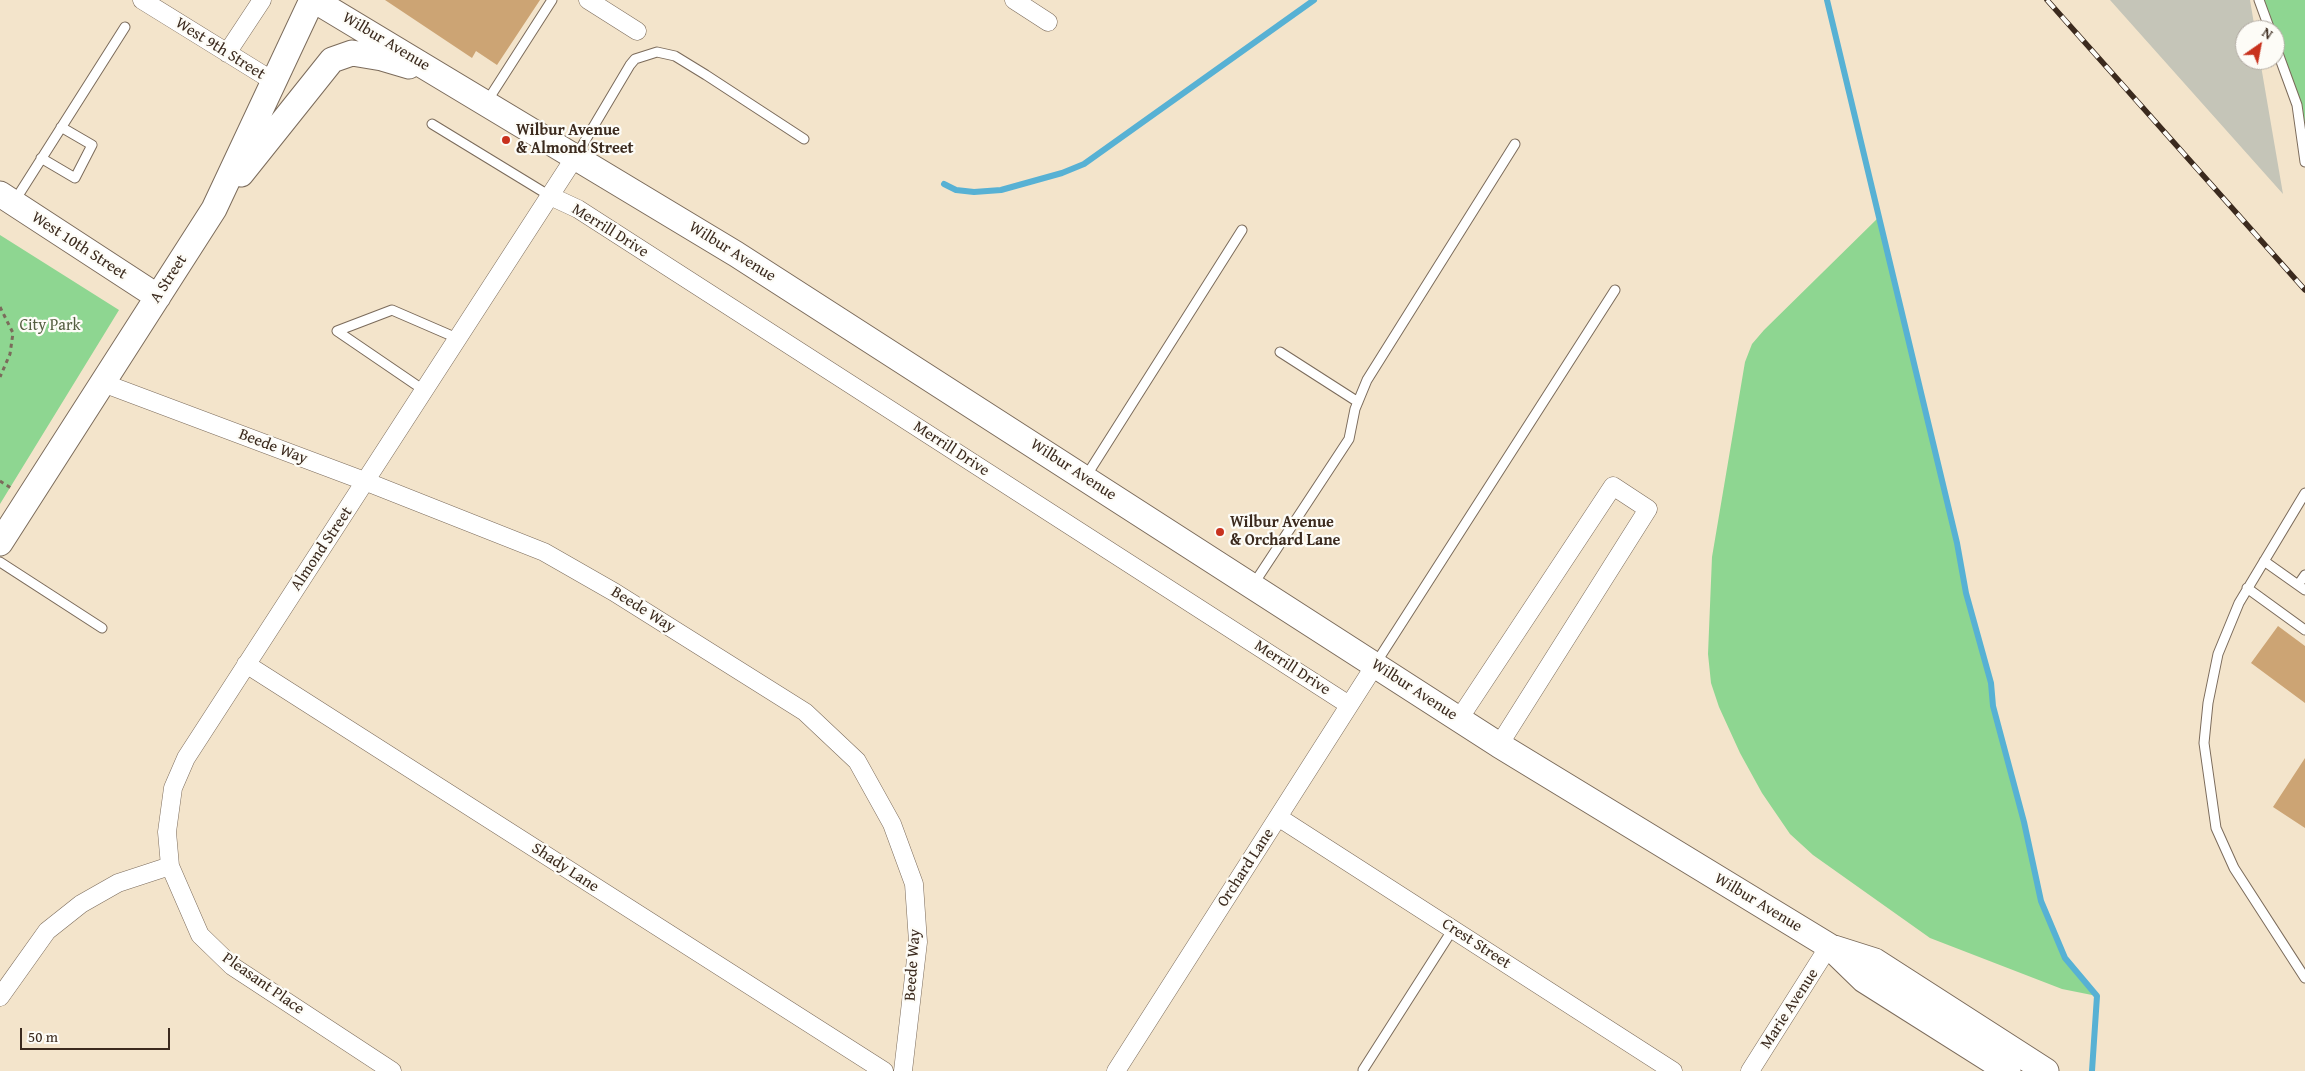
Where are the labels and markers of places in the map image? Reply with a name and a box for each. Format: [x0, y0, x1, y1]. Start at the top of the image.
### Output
place label: Wilbur Avenue & Almond Street [516, 121, 634, 159]
marker: Wilbur Avenue & Almond Street [500, 134, 512, 146]
place label: Wilbur Avenue & Orchard Lane [1230, 513, 1340, 551]
marker: Wilbur Avenue & Orchard Lane [1214, 526, 1226, 538]

